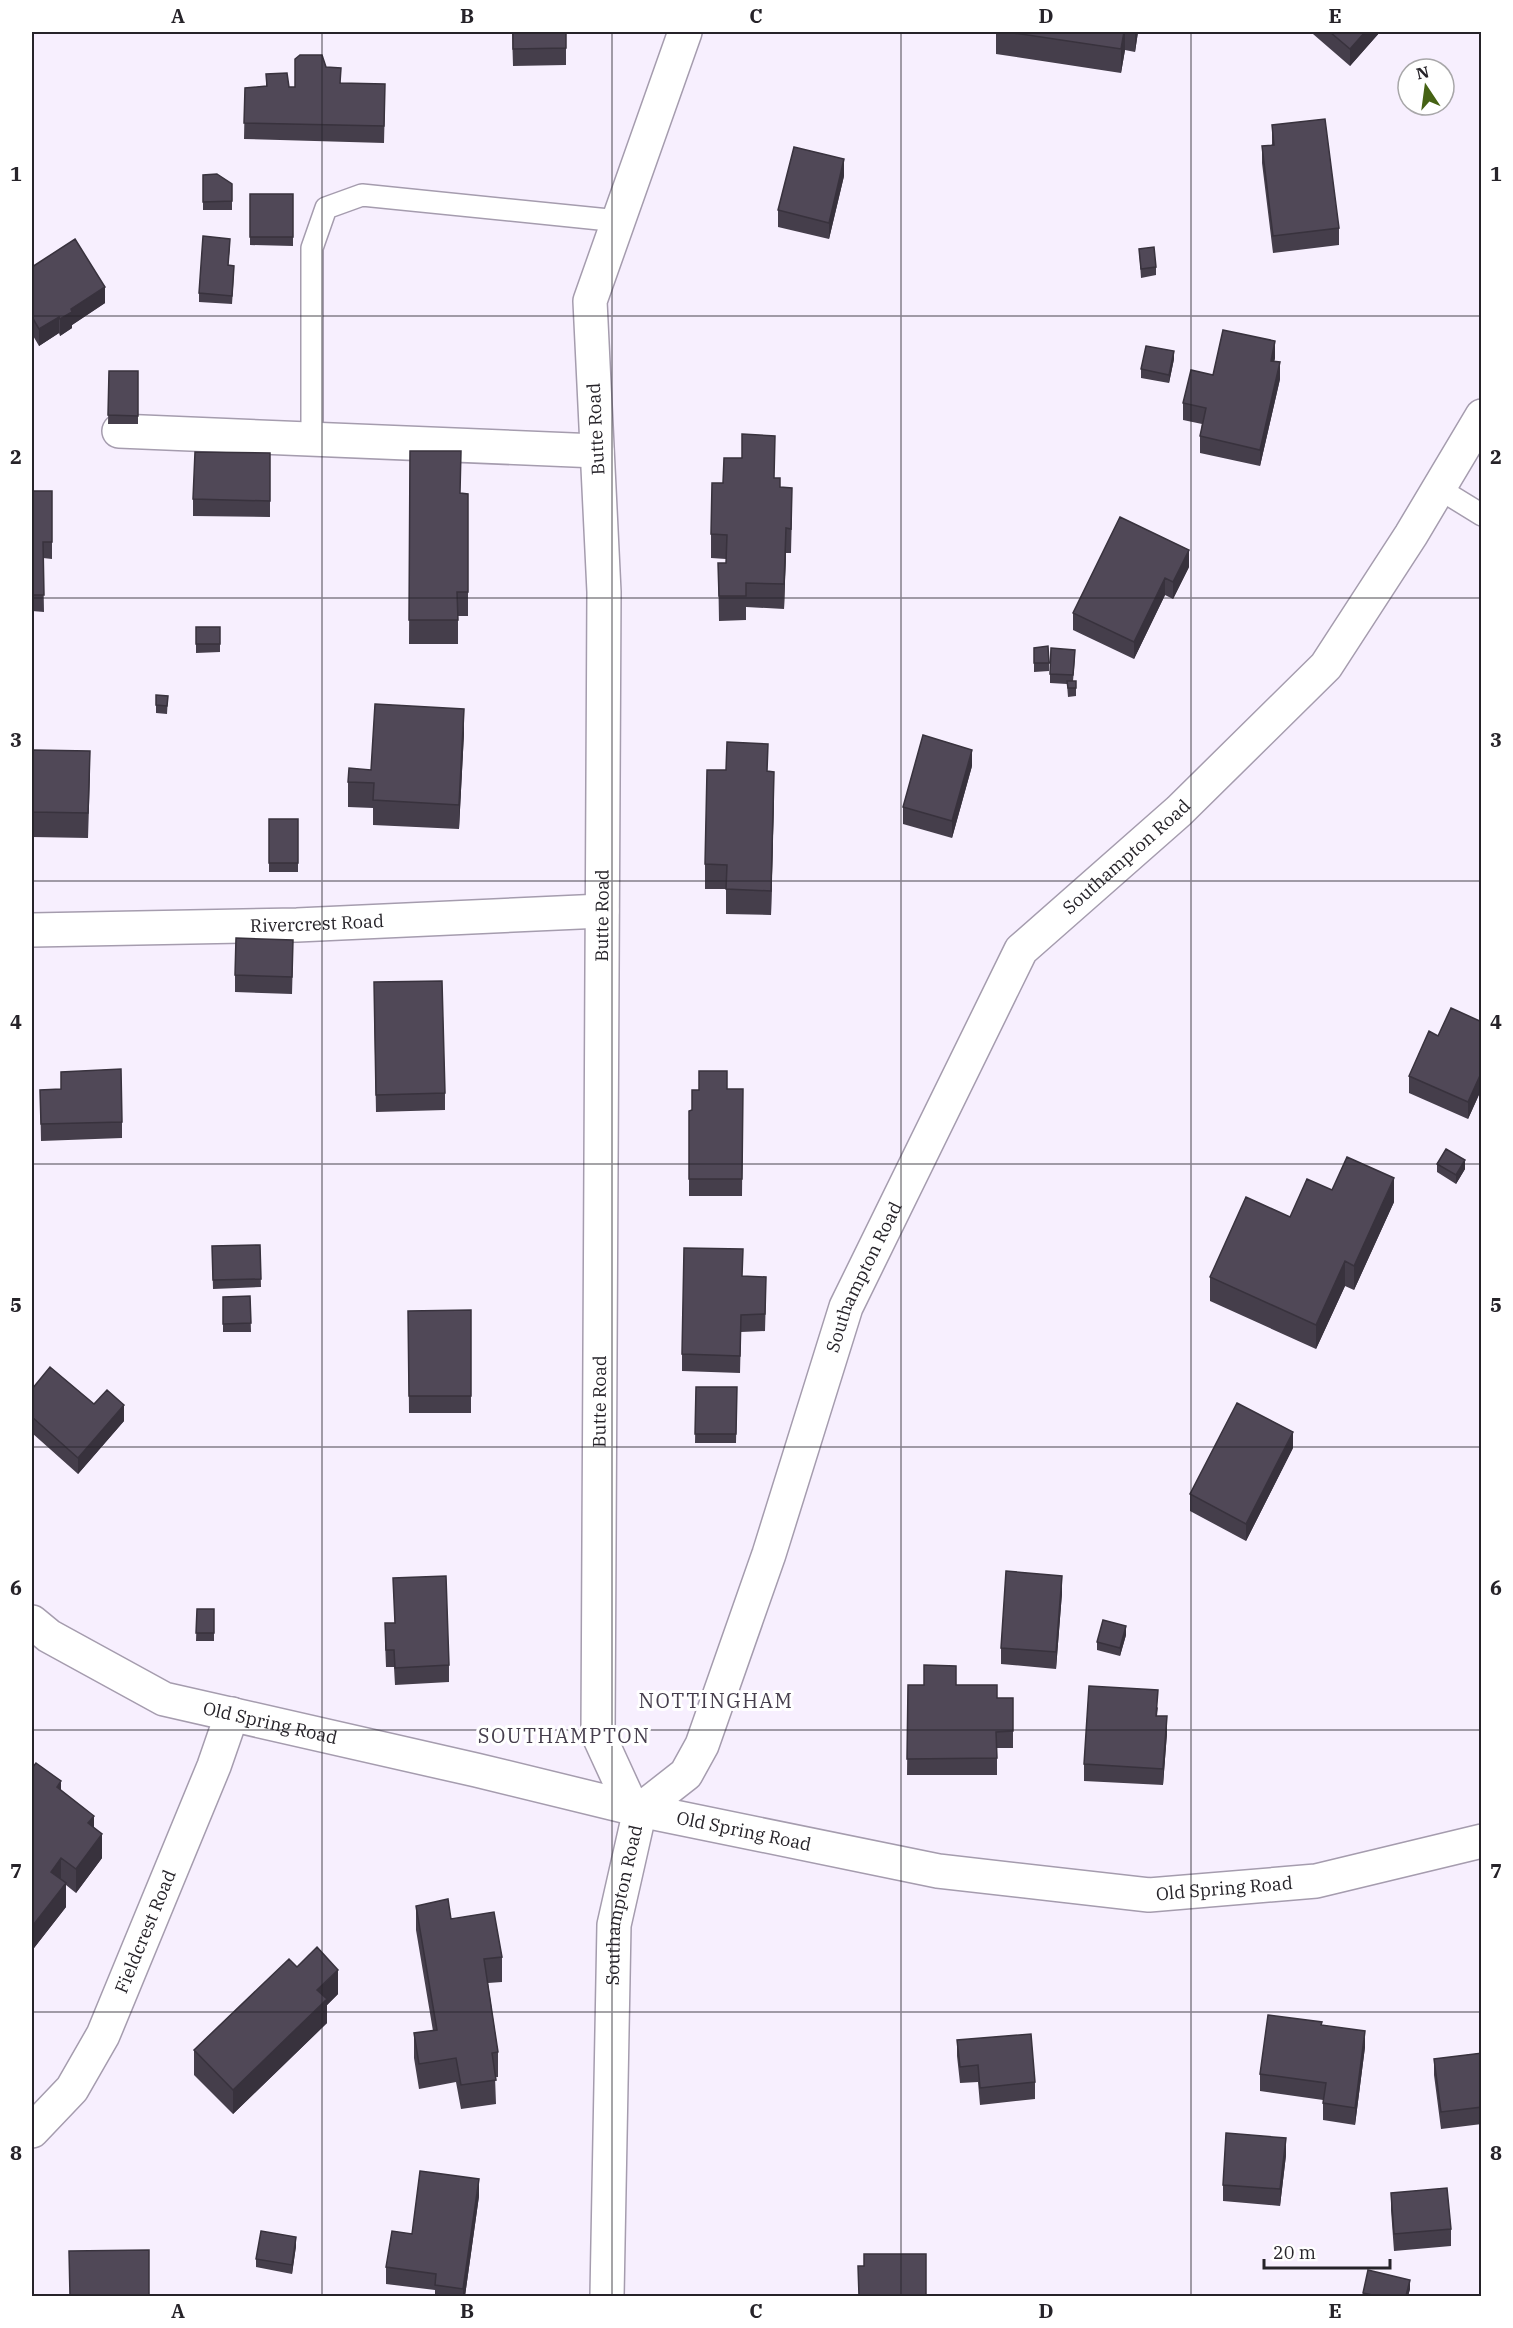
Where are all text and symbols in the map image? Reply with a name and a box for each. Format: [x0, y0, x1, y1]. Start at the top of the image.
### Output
text: A [171, 2, 185, 29]
text: B [460, 2, 474, 29]
text: C [749, 2, 763, 29]
text: D [1038, 2, 1054, 29]
text: E [1328, 2, 1342, 29]
north arrow [1396, 57, 1456, 117]
text: N [1414, 61, 1431, 84]
text: 1 [10, 160, 22, 187]
text: 1 [1490, 160, 1502, 187]
street label: Butte Road [582, 382, 609, 476]
text: 2 [10, 443, 22, 470]
text: 2 [1490, 443, 1502, 470]
text: 3 [10, 726, 22, 753]
text: 3 [1490, 726, 1502, 753]
street label: Southampton Road [1058, 794, 1195, 919]
street label: Butte Road [590, 869, 614, 962]
street label: Rivercrest Road [250, 909, 384, 937]
text: 4 [10, 1008, 22, 1035]
text: 4 [1490, 1008, 1502, 1035]
street label: Southampton Road [821, 1198, 907, 1355]
text: 5 [10, 1291, 22, 1318]
text: 5 [1490, 1291, 1502, 1318]
street label: Butte Road [588, 1355, 611, 1448]
text: 6 [10, 1574, 22, 1601]
text: 6 [1490, 1574, 1502, 1601]
district label: NOTTINGHAM [638, 1687, 794, 1714]
street label: Old Spring Road [201, 1696, 340, 1749]
district label: SOUTHAMPTON [478, 1722, 650, 1749]
street label: Old Spring Road [675, 1806, 814, 1856]
street label: Southampton Road [601, 1823, 647, 1986]
text: 7 [10, 1857, 22, 1884]
text: 7 [1490, 1857, 1502, 1884]
street label: Fieldcrest Road [109, 1866, 181, 1997]
street label: Old Spring Road [1155, 1871, 1294, 1905]
text: 8 [10, 2139, 22, 2166]
text: 8 [1490, 2139, 1502, 2166]
scale bar [1264, 2232, 1390, 2270]
text: 20 m [1273, 2241, 1316, 2264]
text: A [171, 2297, 185, 2324]
text: B [460, 2297, 474, 2324]
text: C [749, 2297, 763, 2324]
text: D [1038, 2297, 1054, 2324]
text: E [1328, 2297, 1342, 2324]

